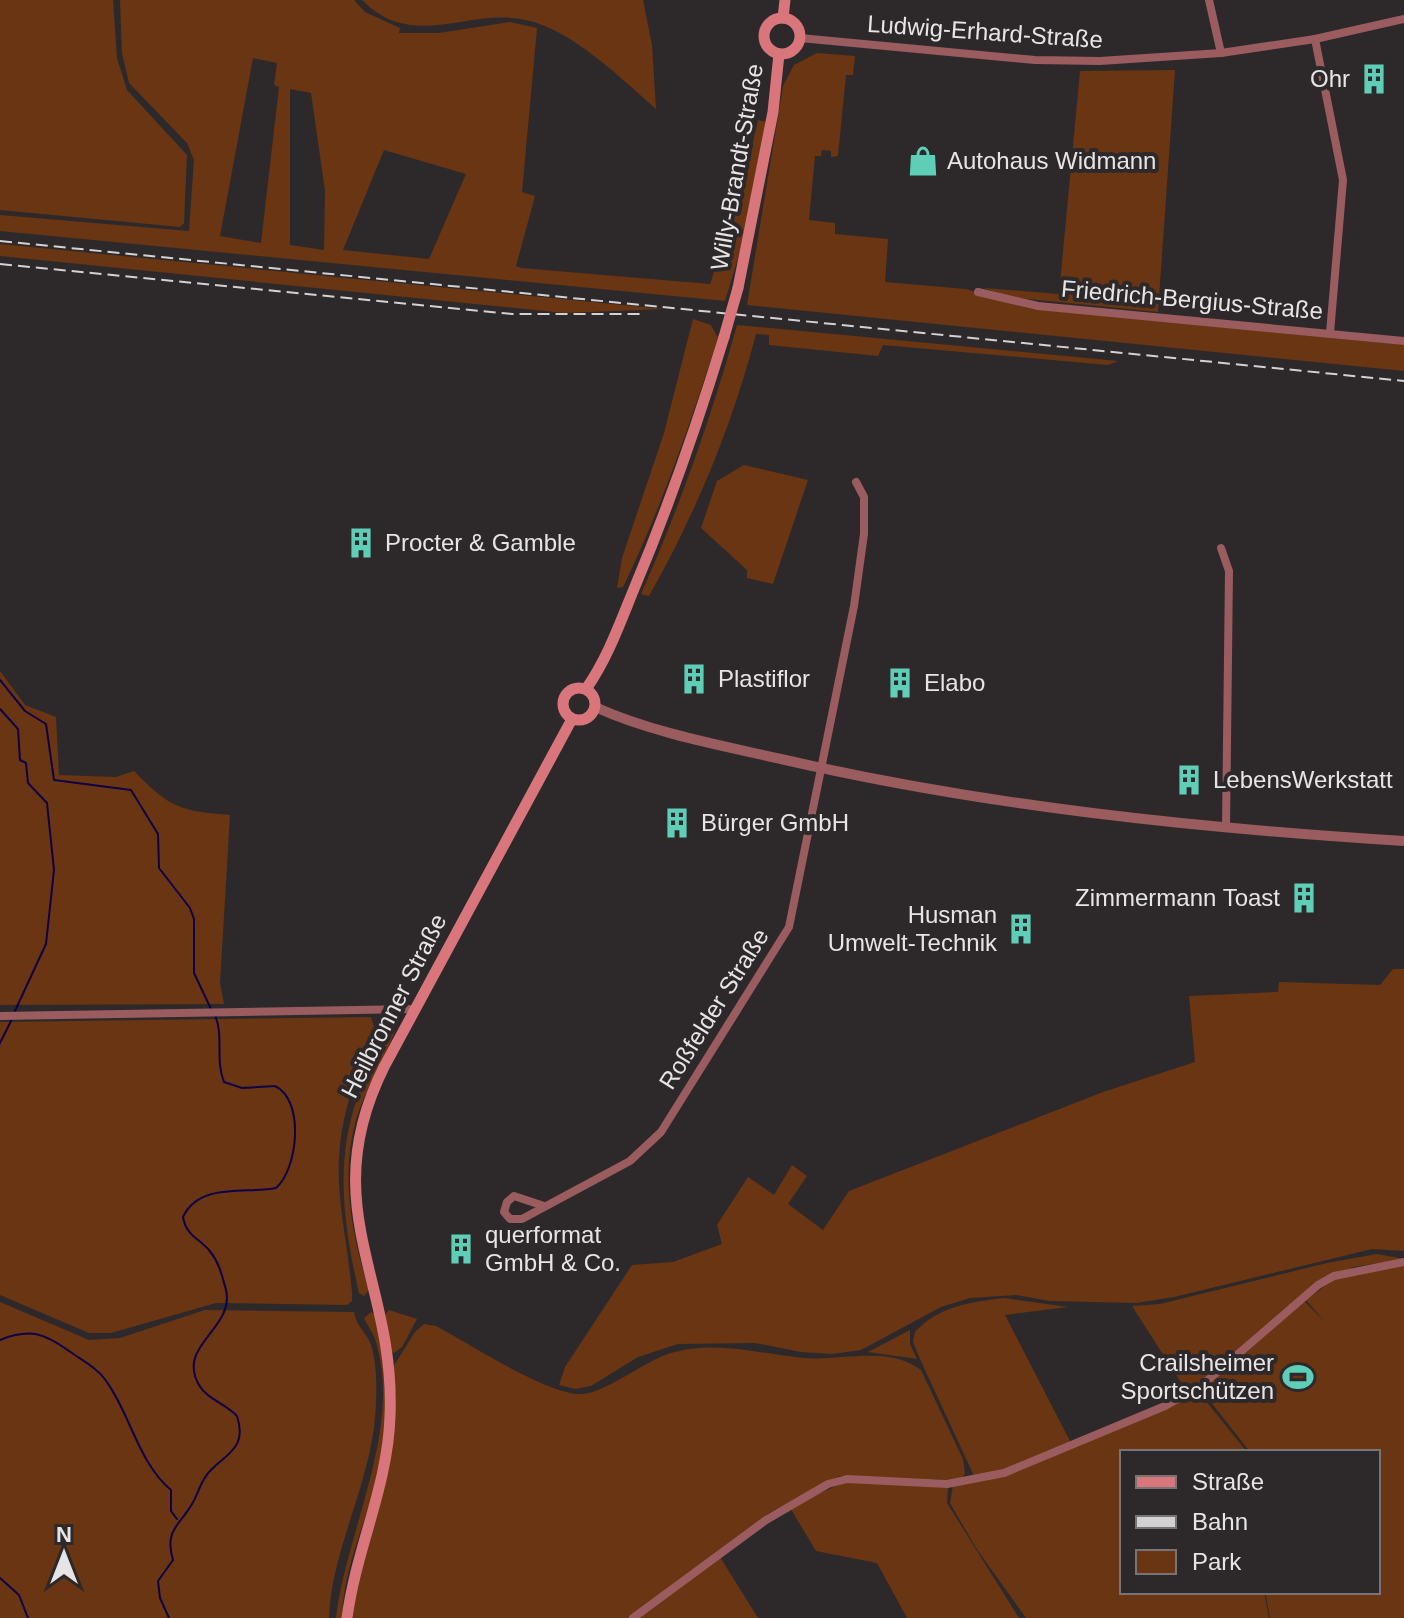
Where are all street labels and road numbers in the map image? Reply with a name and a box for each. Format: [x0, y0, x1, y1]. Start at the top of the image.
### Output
street label: Ludwig-Erhard-Straße [866, 10, 1104, 53]
street label: Willy-Brandt-Straße [705, 61, 768, 272]
street label: Friedrich-Bergius-Straße [1060, 275, 1324, 324]
street label: Heilbronner Straße [335, 909, 452, 1102]
street label: Roßfelder Straße [653, 924, 774, 1094]

